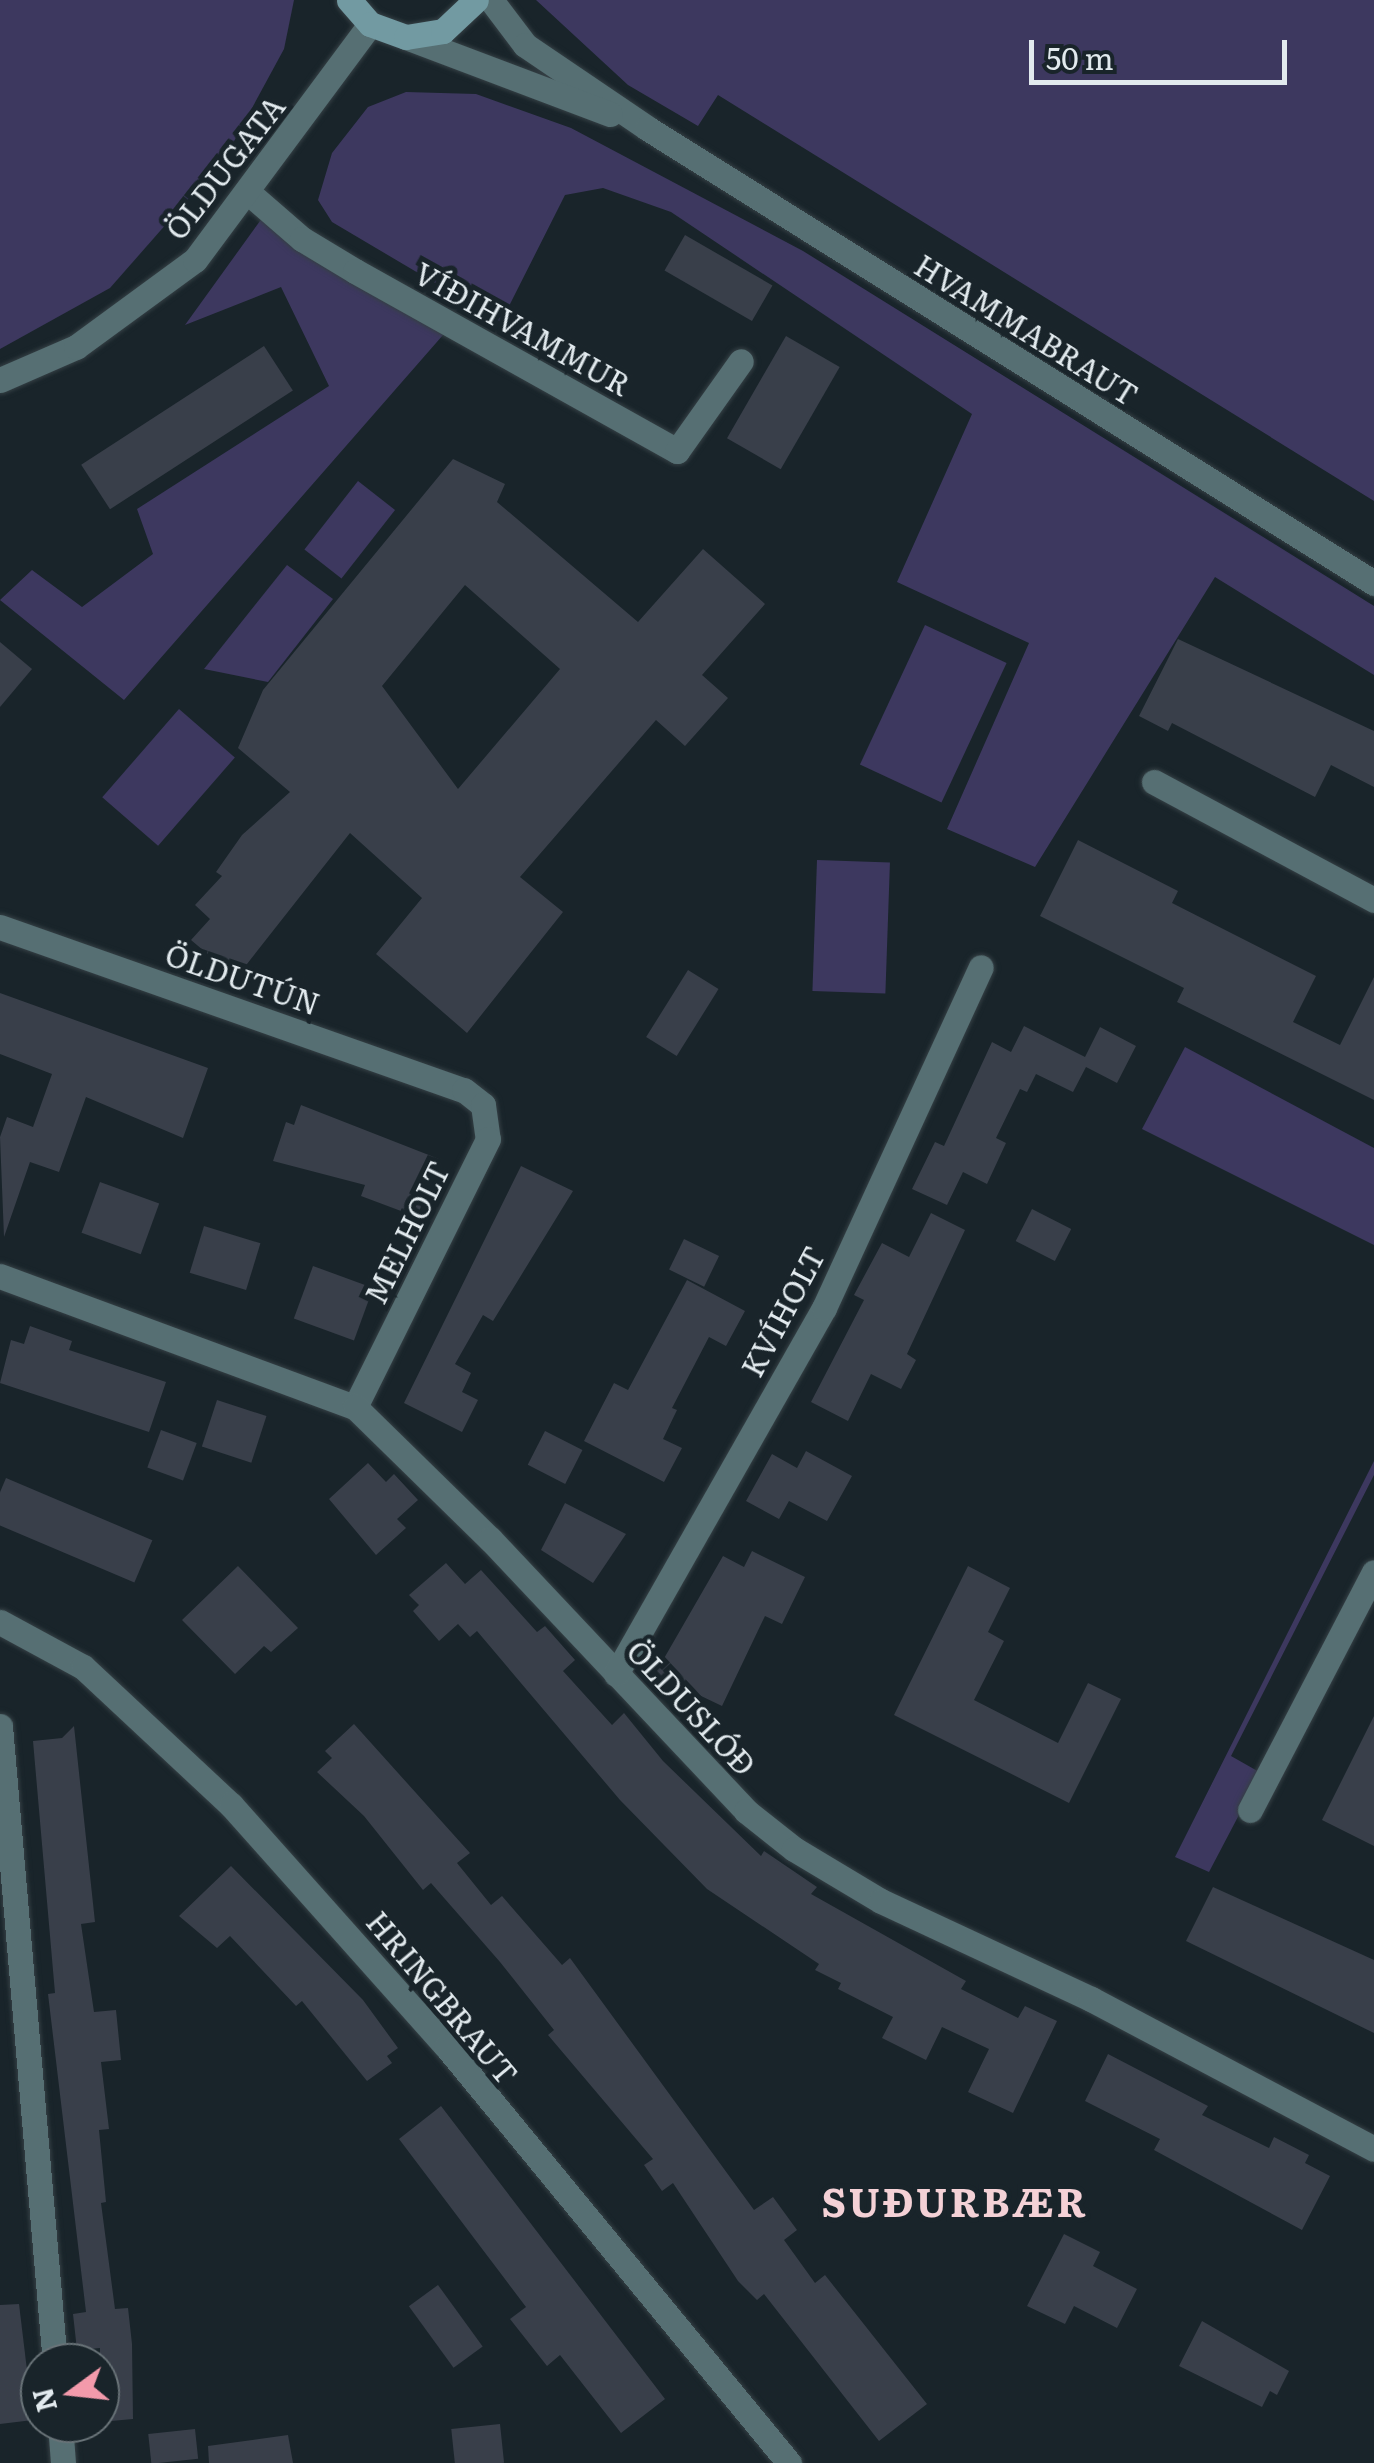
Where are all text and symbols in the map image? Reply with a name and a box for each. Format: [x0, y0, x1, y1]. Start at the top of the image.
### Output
scale bar [1034, 20, 1292, 82]
text: 50 m [1046, 35, 1114, 79]
street label: ÖLDUGATA [157, 88, 291, 246]
street label: HVAMMABRAUT [909, 246, 1145, 412]
street label: VÍÐIHVAMMUR [409, 254, 637, 402]
street label: ÖLDUTÚN [161, 935, 325, 1021]
street label: MELHOLT [356, 1155, 456, 1309]
street label: KVÍHOLT [733, 1240, 831, 1382]
street label: ÖLDUSLÓÐ [620, 1632, 764, 1782]
street label: HRINGBRAUT [360, 1903, 526, 2091]
district label: SUÐURBÆR [821, 2176, 1089, 2224]
north arrow [20, 2343, 120, 2443]
text: N [20, 2383, 66, 2417]

